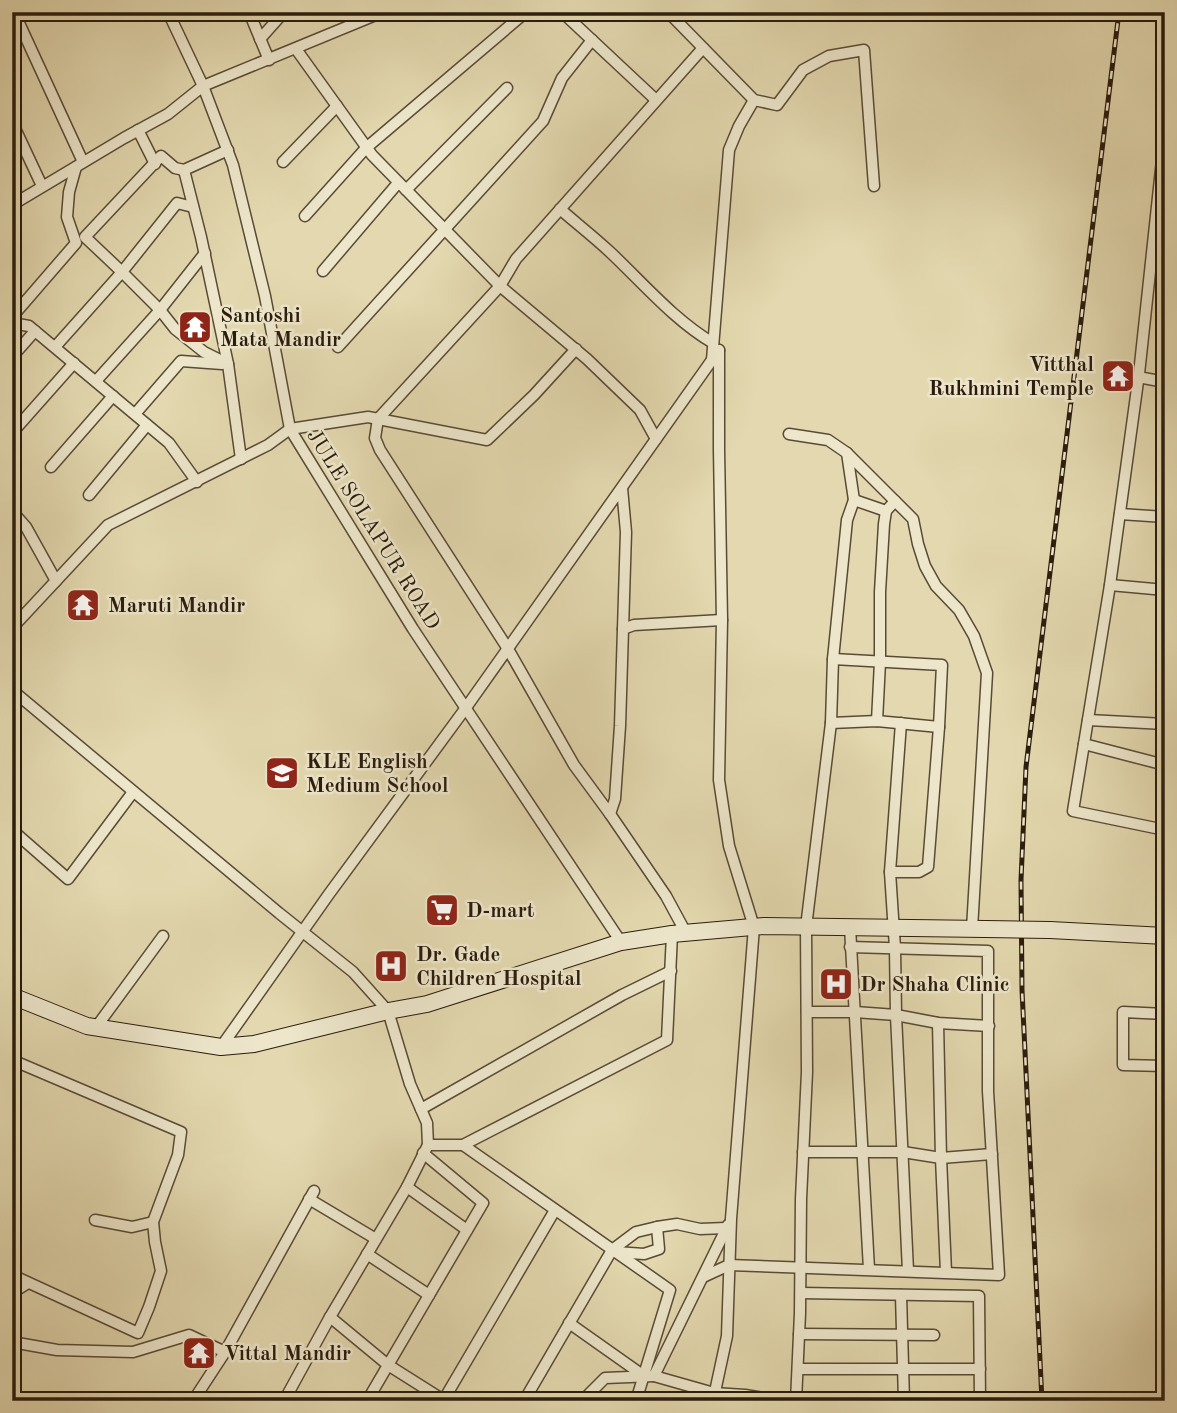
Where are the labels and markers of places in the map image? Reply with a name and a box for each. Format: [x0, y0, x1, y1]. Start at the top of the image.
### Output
place label: Santoshi Mata Mandir [220, 306, 341, 351]
temple icon: Santoshi Mata Mandir [176, 308, 214, 346]
place label: Vitthal Rukhmini Temple [929, 355, 1094, 400]
temple icon: Vitthal Rukhmini Temple [1099, 357, 1137, 395]
temple icon: Maruti Mandir [64, 586, 102, 624]
place label: Maruti Mandir [108, 596, 245, 617]
place label: KLE English Medium School [306, 752, 449, 797]
school or university icon: KLE English Medium School [263, 754, 301, 792]
supermarket icon: D-mart [423, 891, 461, 929]
place label: D-mart [466, 901, 535, 922]
place label: Dr. Gade Children Hospital [416, 945, 582, 990]
hospital icon: Dr. Gade Children Hospital [372, 947, 410, 985]
hospital icon: Dr Shaha Clinic [817, 965, 855, 1003]
place label: Dr Shaha Clinic [860, 975, 1010, 996]
temple icon: Vittal Mandir [180, 1334, 218, 1372]
place label: Vittal Mandir [224, 1344, 351, 1365]

